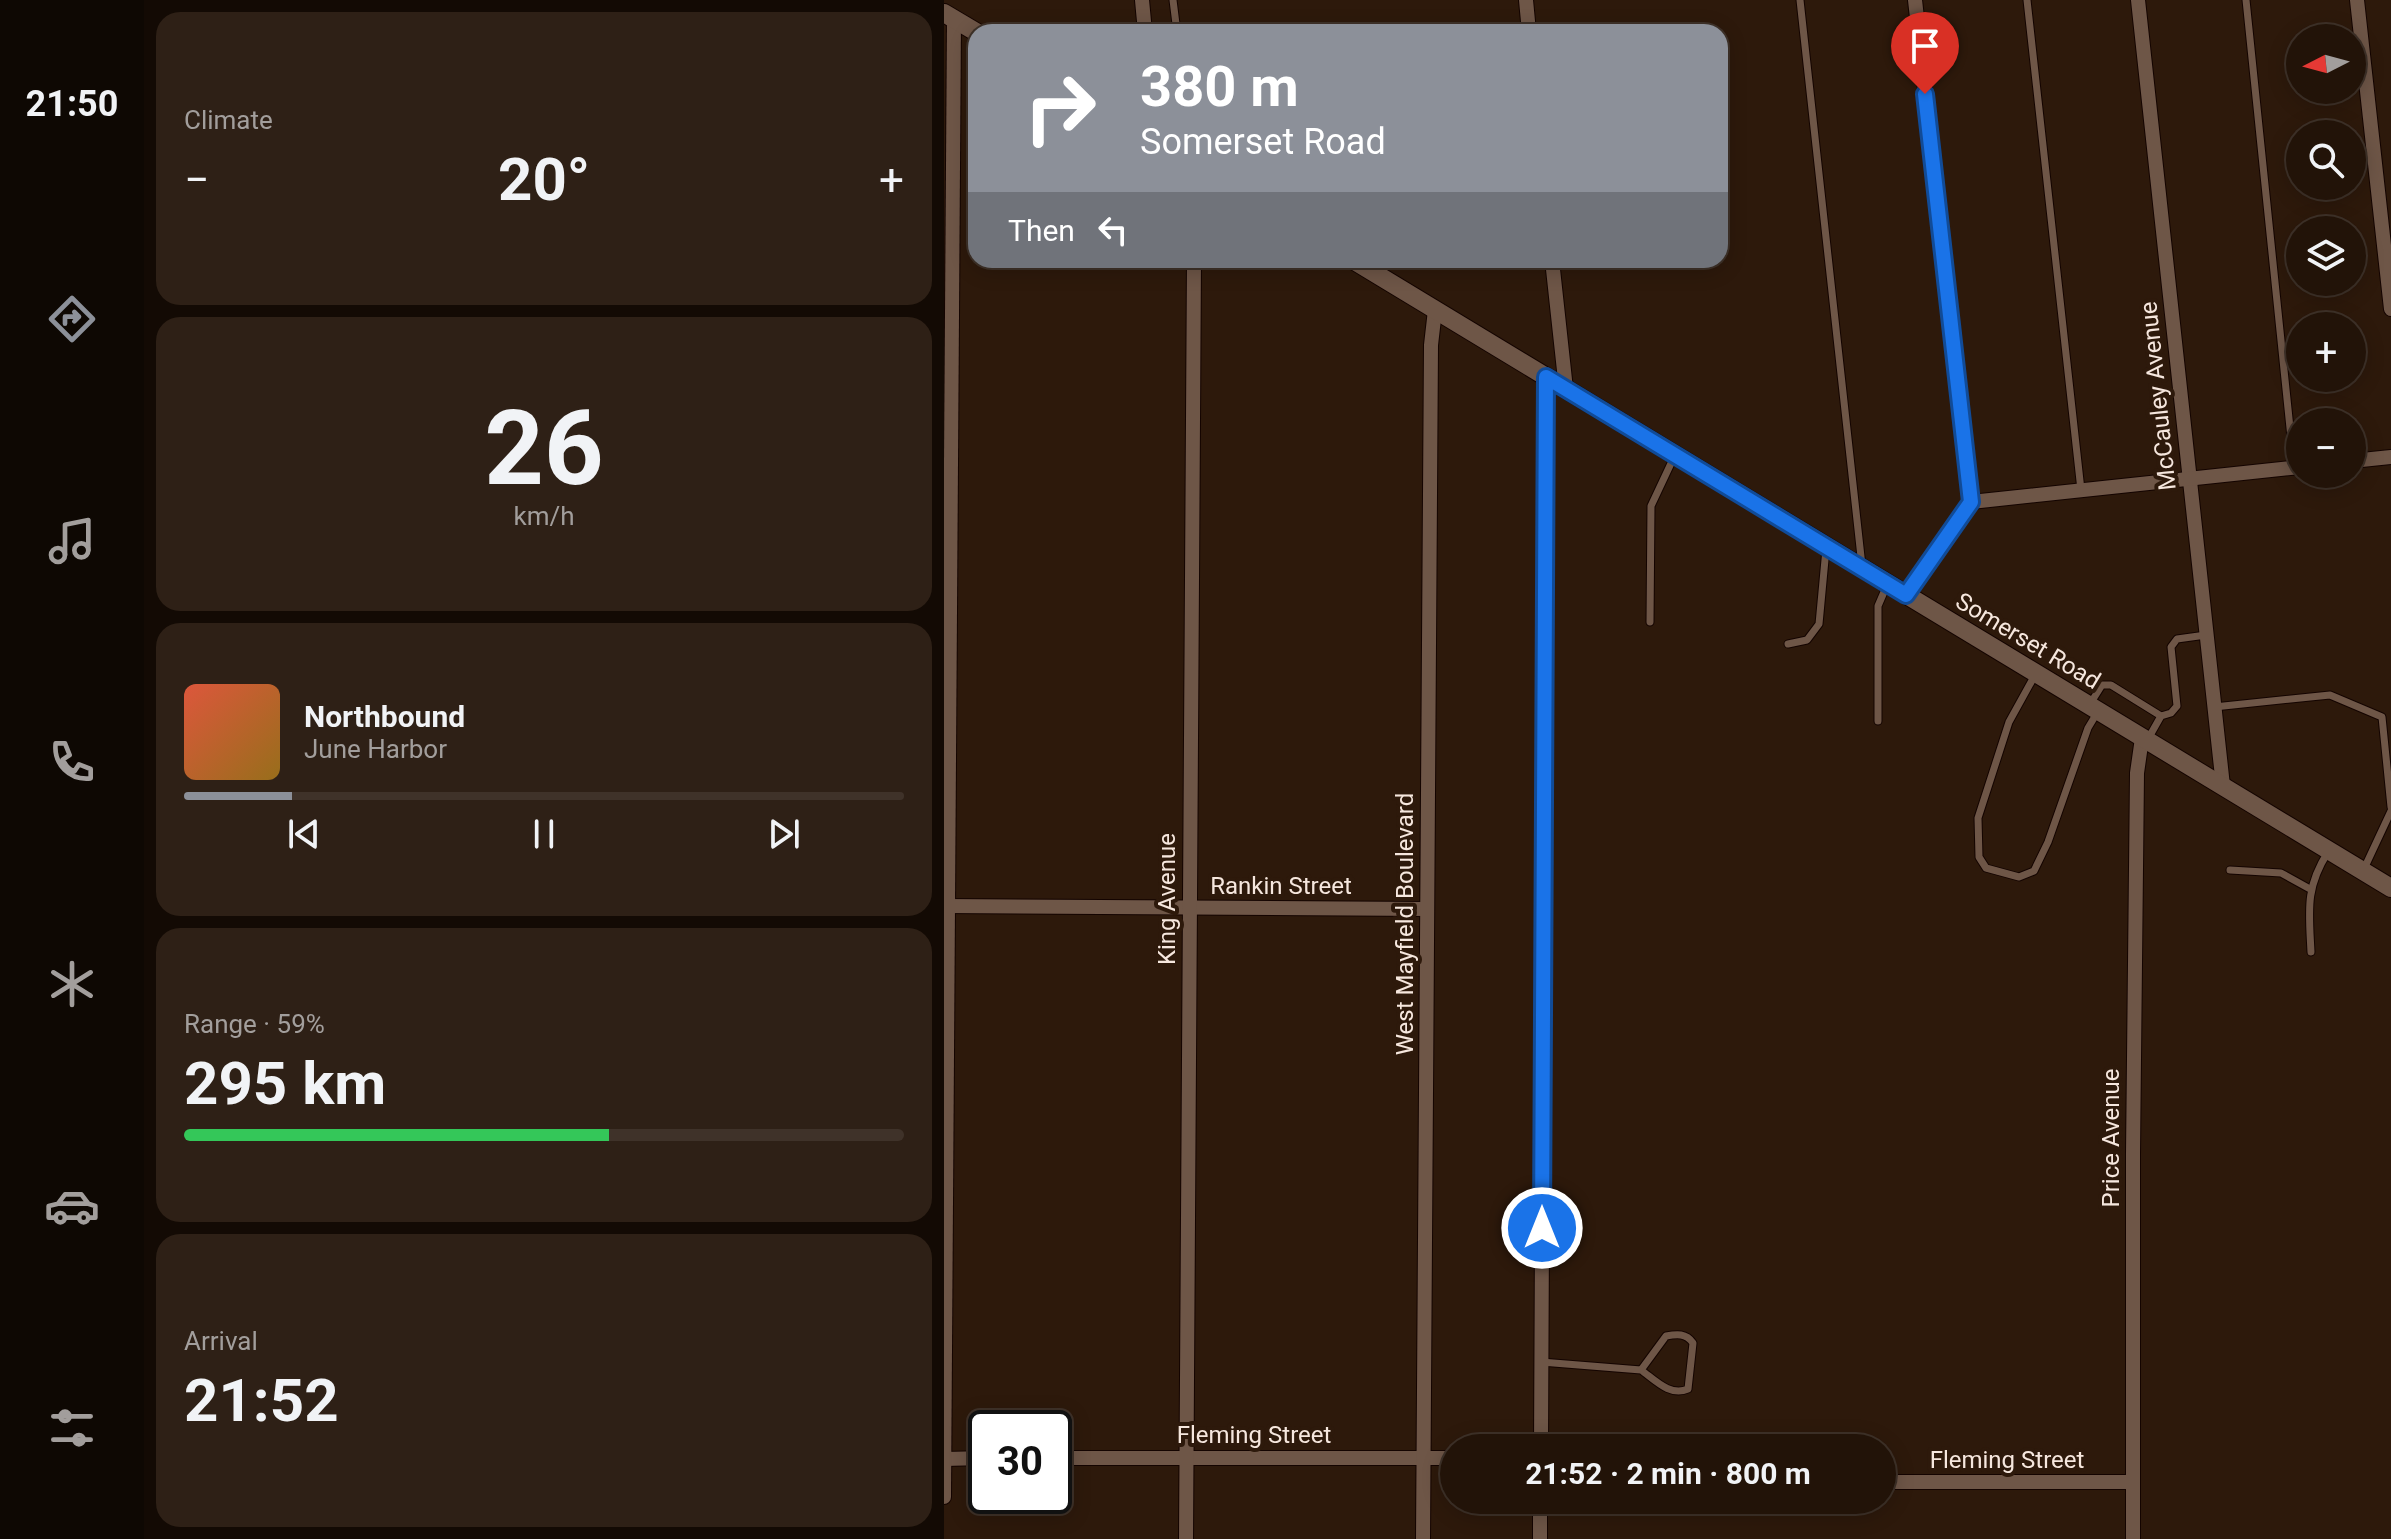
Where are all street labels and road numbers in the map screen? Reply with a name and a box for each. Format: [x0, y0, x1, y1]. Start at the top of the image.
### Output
street label: McCauley Avenue [2134, 300, 2182, 492]
street label: Somerset Road [1951, 587, 2105, 695]
street label: West Mayfield Boulevard [1391, 793, 1419, 1055]
street label: King Avenue [1153, 833, 1181, 965]
street label: Rankin Street [1210, 872, 1352, 900]
street label: Price Avenue [2097, 1069, 2125, 1207]
street label: Fleming Street [1177, 1421, 1332, 1449]
street label: Fleming Street [1930, 1446, 2085, 1474]

